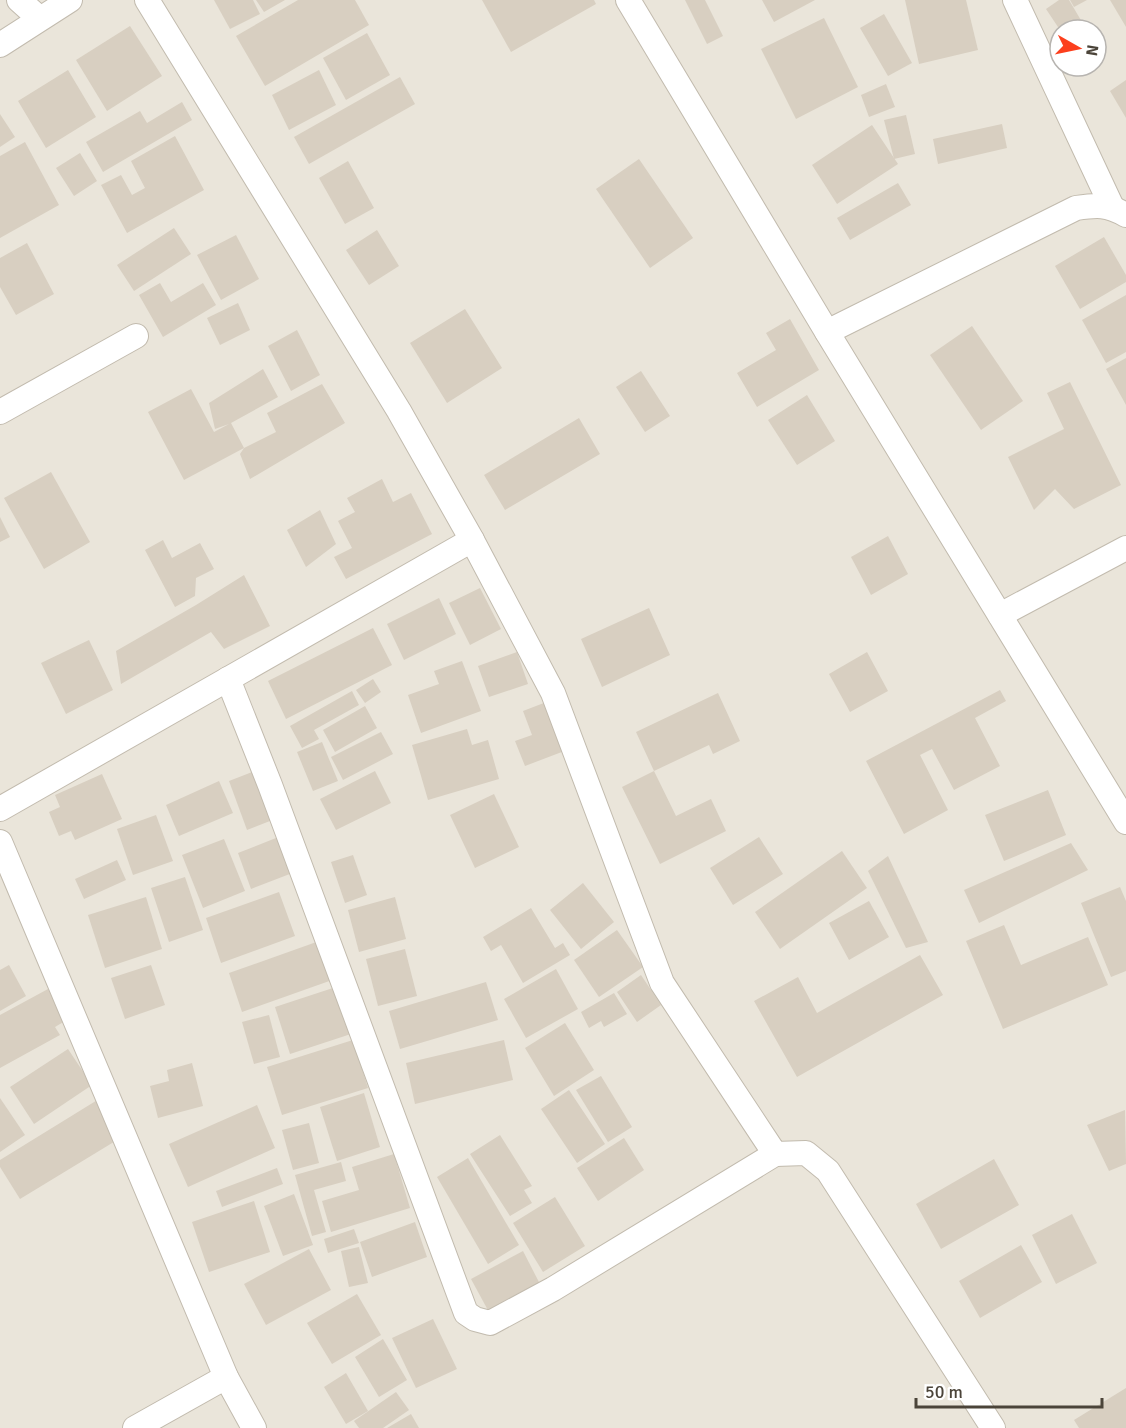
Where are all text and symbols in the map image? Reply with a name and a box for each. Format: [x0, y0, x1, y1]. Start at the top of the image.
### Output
north arrow [1048, 18, 1108, 78]
text: N [1081, 43, 1103, 57]
scale bar [916, 1371, 1102, 1409]
text: 50 m [925, 1381, 963, 1403]

